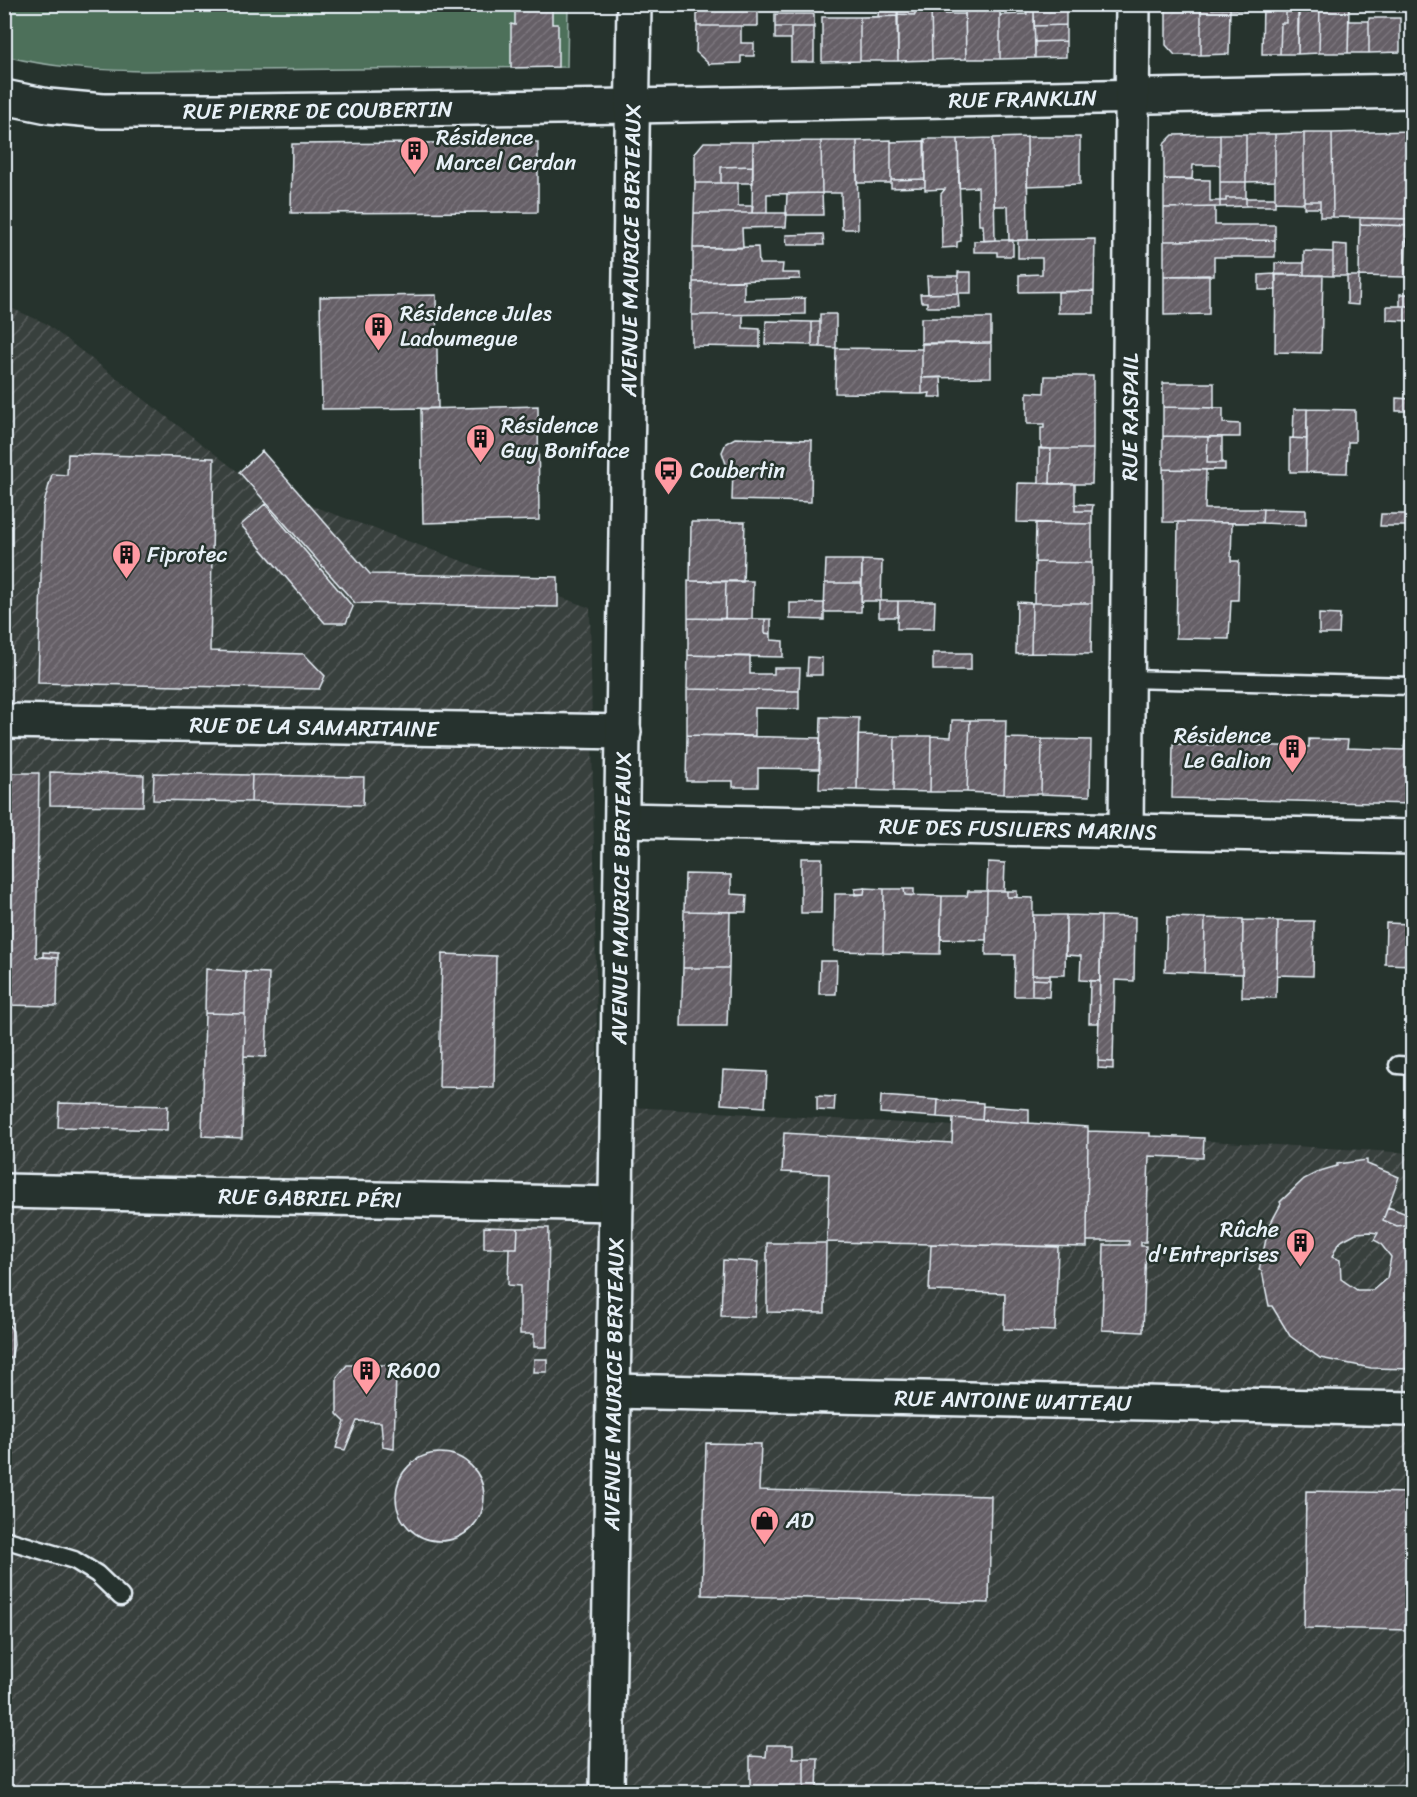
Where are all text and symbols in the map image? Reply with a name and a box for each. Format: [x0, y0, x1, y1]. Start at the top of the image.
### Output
street label: RUE FRANKLIN [948, 78, 1097, 119]
street label: RUE PIERRE DE COUBERTIN [183, 89, 453, 131]
street label: AVENUE MAURICE BERTEAUX [609, 103, 652, 398]
place label: Résidence Marcel Cerdan [436, 118, 576, 182]
building icon: Résidence Marcel Cerdan [399, 134, 431, 176]
place label: Résidence Jules Ladoumegue [400, 294, 552, 358]
building icon: Résidence Jules Ladoumegue [363, 310, 395, 352]
street label: RUE RASPAIL [1109, 353, 1150, 481]
place label: Résidence Guy Boniface [501, 406, 630, 470]
building icon: Résidence Guy Boniface [464, 422, 496, 464]
place label: Coubertin [690, 451, 785, 490]
bus stop icon: Coubertin [653, 454, 685, 496]
place label: Fiprotec [147, 535, 227, 574]
building icon: Fiprotec [110, 538, 142, 580]
street label: RUE DE LA SAMARITAINE [189, 705, 440, 748]
place label: Résidence Le Galion [1174, 716, 1271, 780]
building icon: Résidence Le Galion [1276, 732, 1308, 774]
street label: AVENUE MAURICE BERTEAUX [599, 751, 642, 1046]
street label: RUE DES FUSILIERS MARINS [879, 806, 1157, 851]
street label: RUE GABRIEL PÉRI [218, 1176, 402, 1219]
place label: Rûche d'Entreprises [1148, 1210, 1280, 1274]
building icon: Rûche d'Entreprises [1284, 1226, 1316, 1268]
street label: AVENUE MAURICE BERTEAUX [591, 1237, 635, 1532]
place label: R600 [387, 1351, 441, 1390]
building icon: R600 [350, 1354, 382, 1396]
street label: RUE ANTOINE WATTEAU [894, 1378, 1132, 1422]
place label: AD [785, 1501, 814, 1540]
shop icon: AD [749, 1504, 781, 1546]

